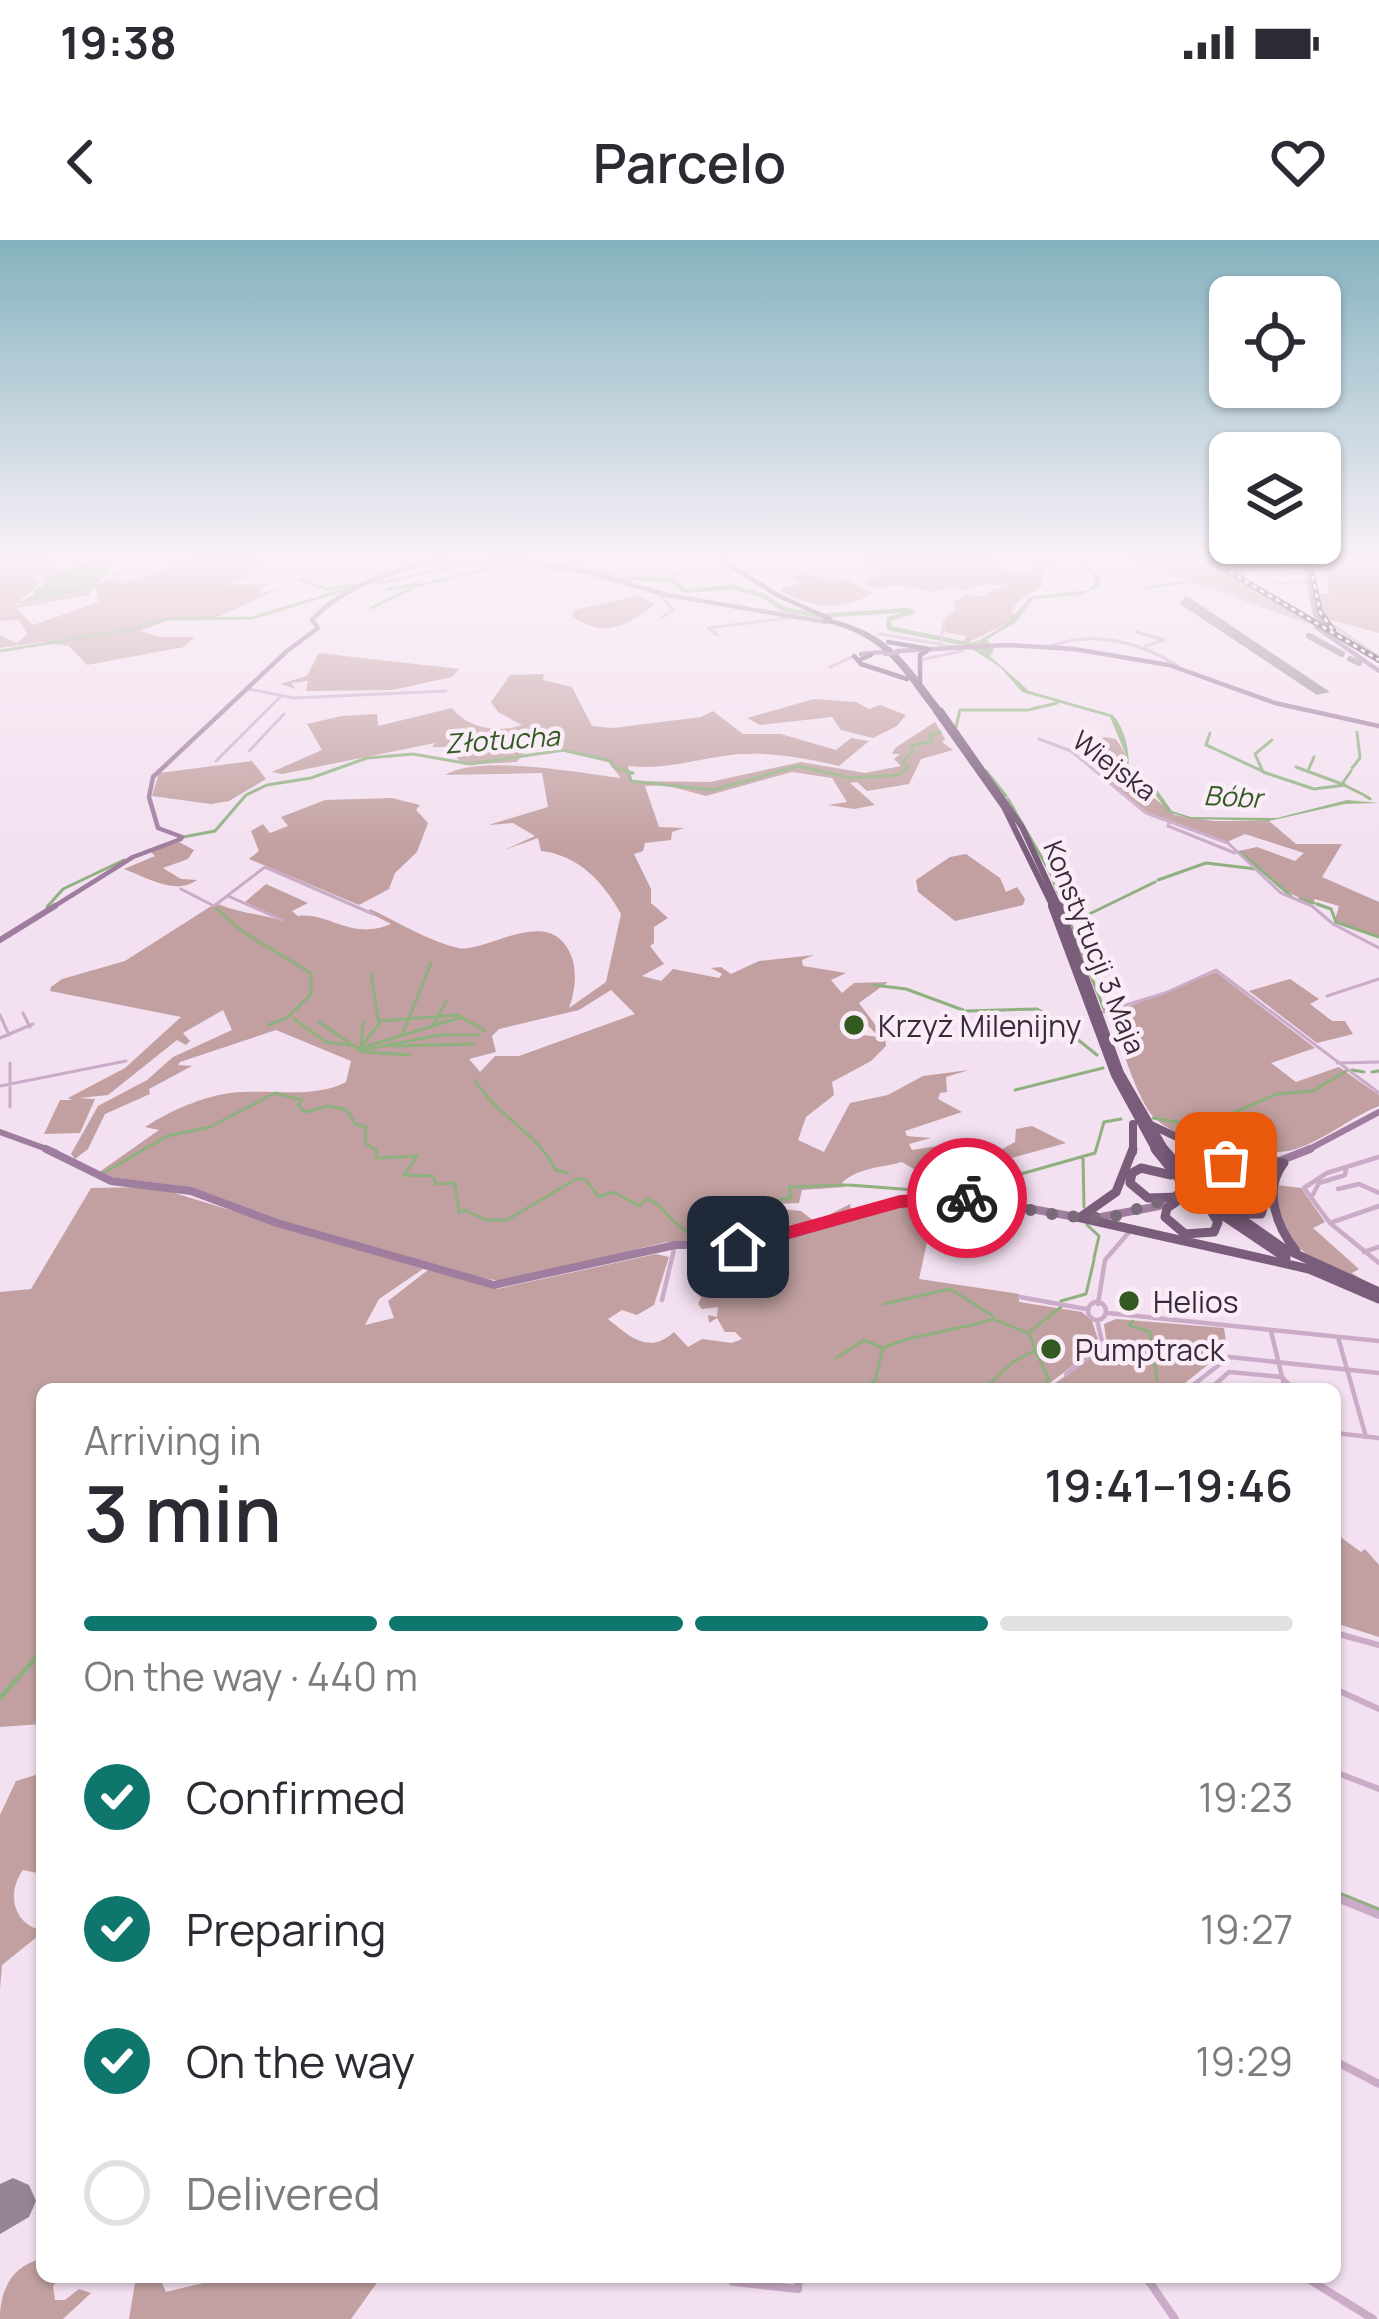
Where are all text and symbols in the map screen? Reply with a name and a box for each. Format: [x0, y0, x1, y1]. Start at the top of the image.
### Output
text: 19:38 [60, 11, 177, 73]
text: Parcelo [593, 125, 786, 199]
icon: back [48, 129, 114, 195]
icon: heart [1265, 129, 1331, 195]
map controls [1209, 276, 1341, 564]
button: locate [1209, 276, 1341, 408]
button: layers [1209, 432, 1341, 564]
water label: Złotucha [443, 716, 563, 761]
street label: Wiejska [1065, 721, 1165, 809]
water label: Bóbr [1203, 776, 1266, 816]
street label: Konstytucji 3 Maja [1035, 835, 1155, 1059]
place label: Krzyż Milenijny [878, 1005, 1082, 1046]
marker: Krzyż Milenijny [841, 1012, 867, 1038]
pin [1175, 1112, 1277, 1214]
icon: bag [1193, 1130, 1259, 1196]
courier [907, 1138, 1027, 1258]
icon: bike [934, 1165, 1000, 1231]
pin [687, 1196, 789, 1298]
icon: home [705, 1214, 771, 1280]
place label: Helios [1153, 1281, 1238, 1322]
marker: Helios [1116, 1288, 1142, 1314]
place label: Pumptrack [1075, 1329, 1226, 1370]
marker: Pumptrack [1038, 1336, 1064, 1362]
text: Arriving in [84, 1413, 261, 1467]
text: 19:41–19:46 [1045, 1454, 1293, 1516]
text: 3 min [84, 1459, 282, 1565]
text: On the way · 440 m [84, 1649, 418, 1703]
icon: check [84, 1764, 150, 1830]
text: Confirmed [186, 1766, 406, 1828]
text: 19:23 [1198, 1770, 1293, 1824]
icon: check [84, 1896, 150, 1962]
text: Preparing [186, 1898, 386, 1960]
text: 19:27 [1200, 1902, 1293, 1956]
icon: check [84, 2028, 150, 2094]
text: On the way [186, 2030, 415, 2092]
text: 19:29 [1195, 2034, 1293, 2088]
text: Delivered [186, 2162, 381, 2224]

